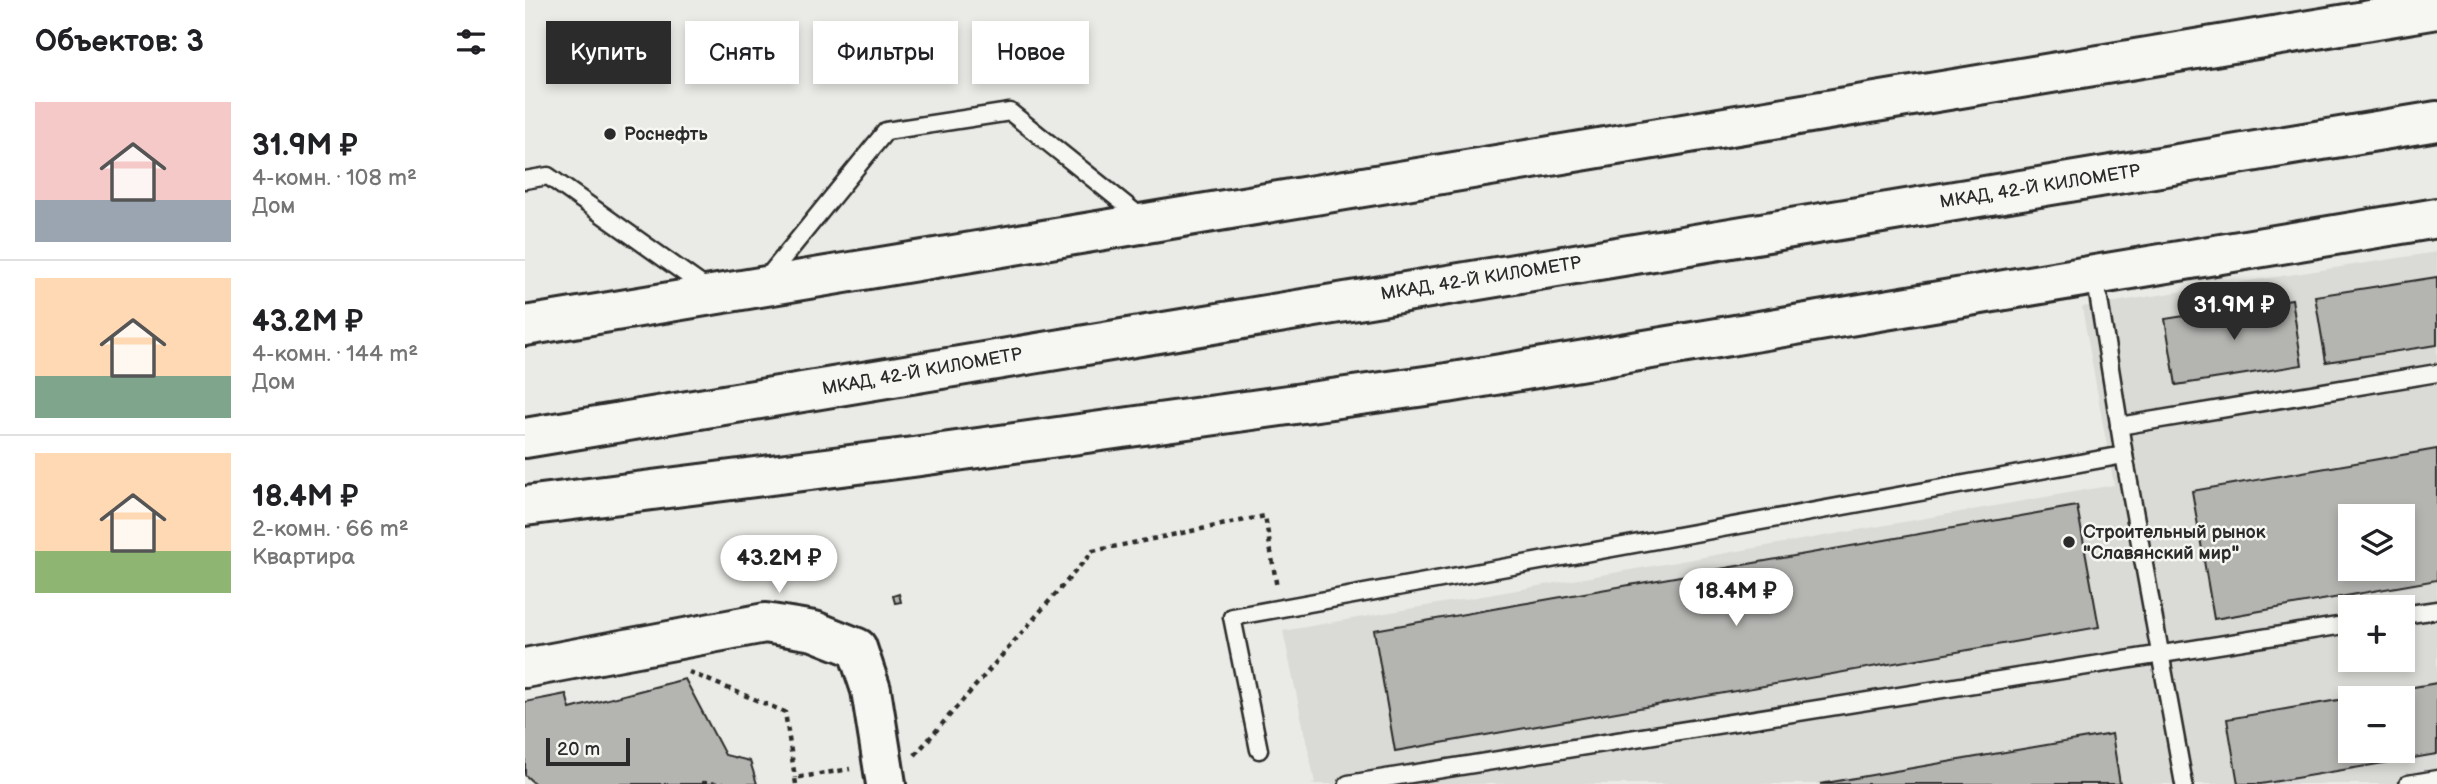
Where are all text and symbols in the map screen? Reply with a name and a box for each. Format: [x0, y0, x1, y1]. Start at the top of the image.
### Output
chip: Купить [546, 21, 671, 84]
chip: Снять [685, 21, 799, 84]
chip: Фильтры [813, 21, 958, 84]
chip: Новое [972, 21, 1089, 84]
icon: filters [452, 23, 490, 61]
text: Объектов: 3 [35, 24, 204, 60]
place label: Роснефть [624, 124, 708, 145]
marker: Роснефть [602, 126, 618, 142]
text: 31.9M ₽ [252, 128, 358, 164]
icon: home [91, 130, 175, 214]
street label: МКАД, 42-Й КИЛОМЕТР [1938, 160, 2142, 213]
text: 4-комн. · 108 m² [252, 164, 417, 192]
text: Дом [252, 192, 295, 220]
street label: МКАД, 42-Й КИЛОМЕТР [1379, 252, 1583, 305]
pin: 31.9M ₽ [2169, 282, 2299, 342]
text: 31.9M ₽ [2193, 291, 2275, 319]
text: 43.2M ₽ [252, 304, 363, 340]
icon: home [91, 306, 175, 390]
text: 4-комн. · 144 m² [252, 340, 418, 368]
street label: МКАД, 42-Й КИЛОМЕТР [820, 343, 1024, 399]
text: Дом [252, 368, 295, 396]
text: 18.4M ₽ [252, 479, 358, 515]
icon: home [91, 481, 175, 565]
map controls [2338, 504, 2415, 763]
button: layers [2338, 504, 2415, 581]
text: 2-комн. · 66 m² [252, 515, 409, 543]
place label: Строительный рынок "Славянский мир" [2083, 522, 2266, 564]
marker: Строительный рынок "Славянский мир" [2061, 534, 2077, 550]
pin: 43.2M ₽ [714, 536, 844, 595]
text: Квартира [252, 543, 355, 571]
text: 43.2M ₽ [736, 544, 822, 572]
pin: 18.4M ₽ [1671, 568, 1801, 628]
text: 18.4M ₽ [1695, 577, 1777, 605]
button: + [2338, 595, 2415, 672]
button: − [2338, 686, 2415, 763]
scale bar [546, 735, 630, 767]
text: 20 m [557, 738, 600, 761]

